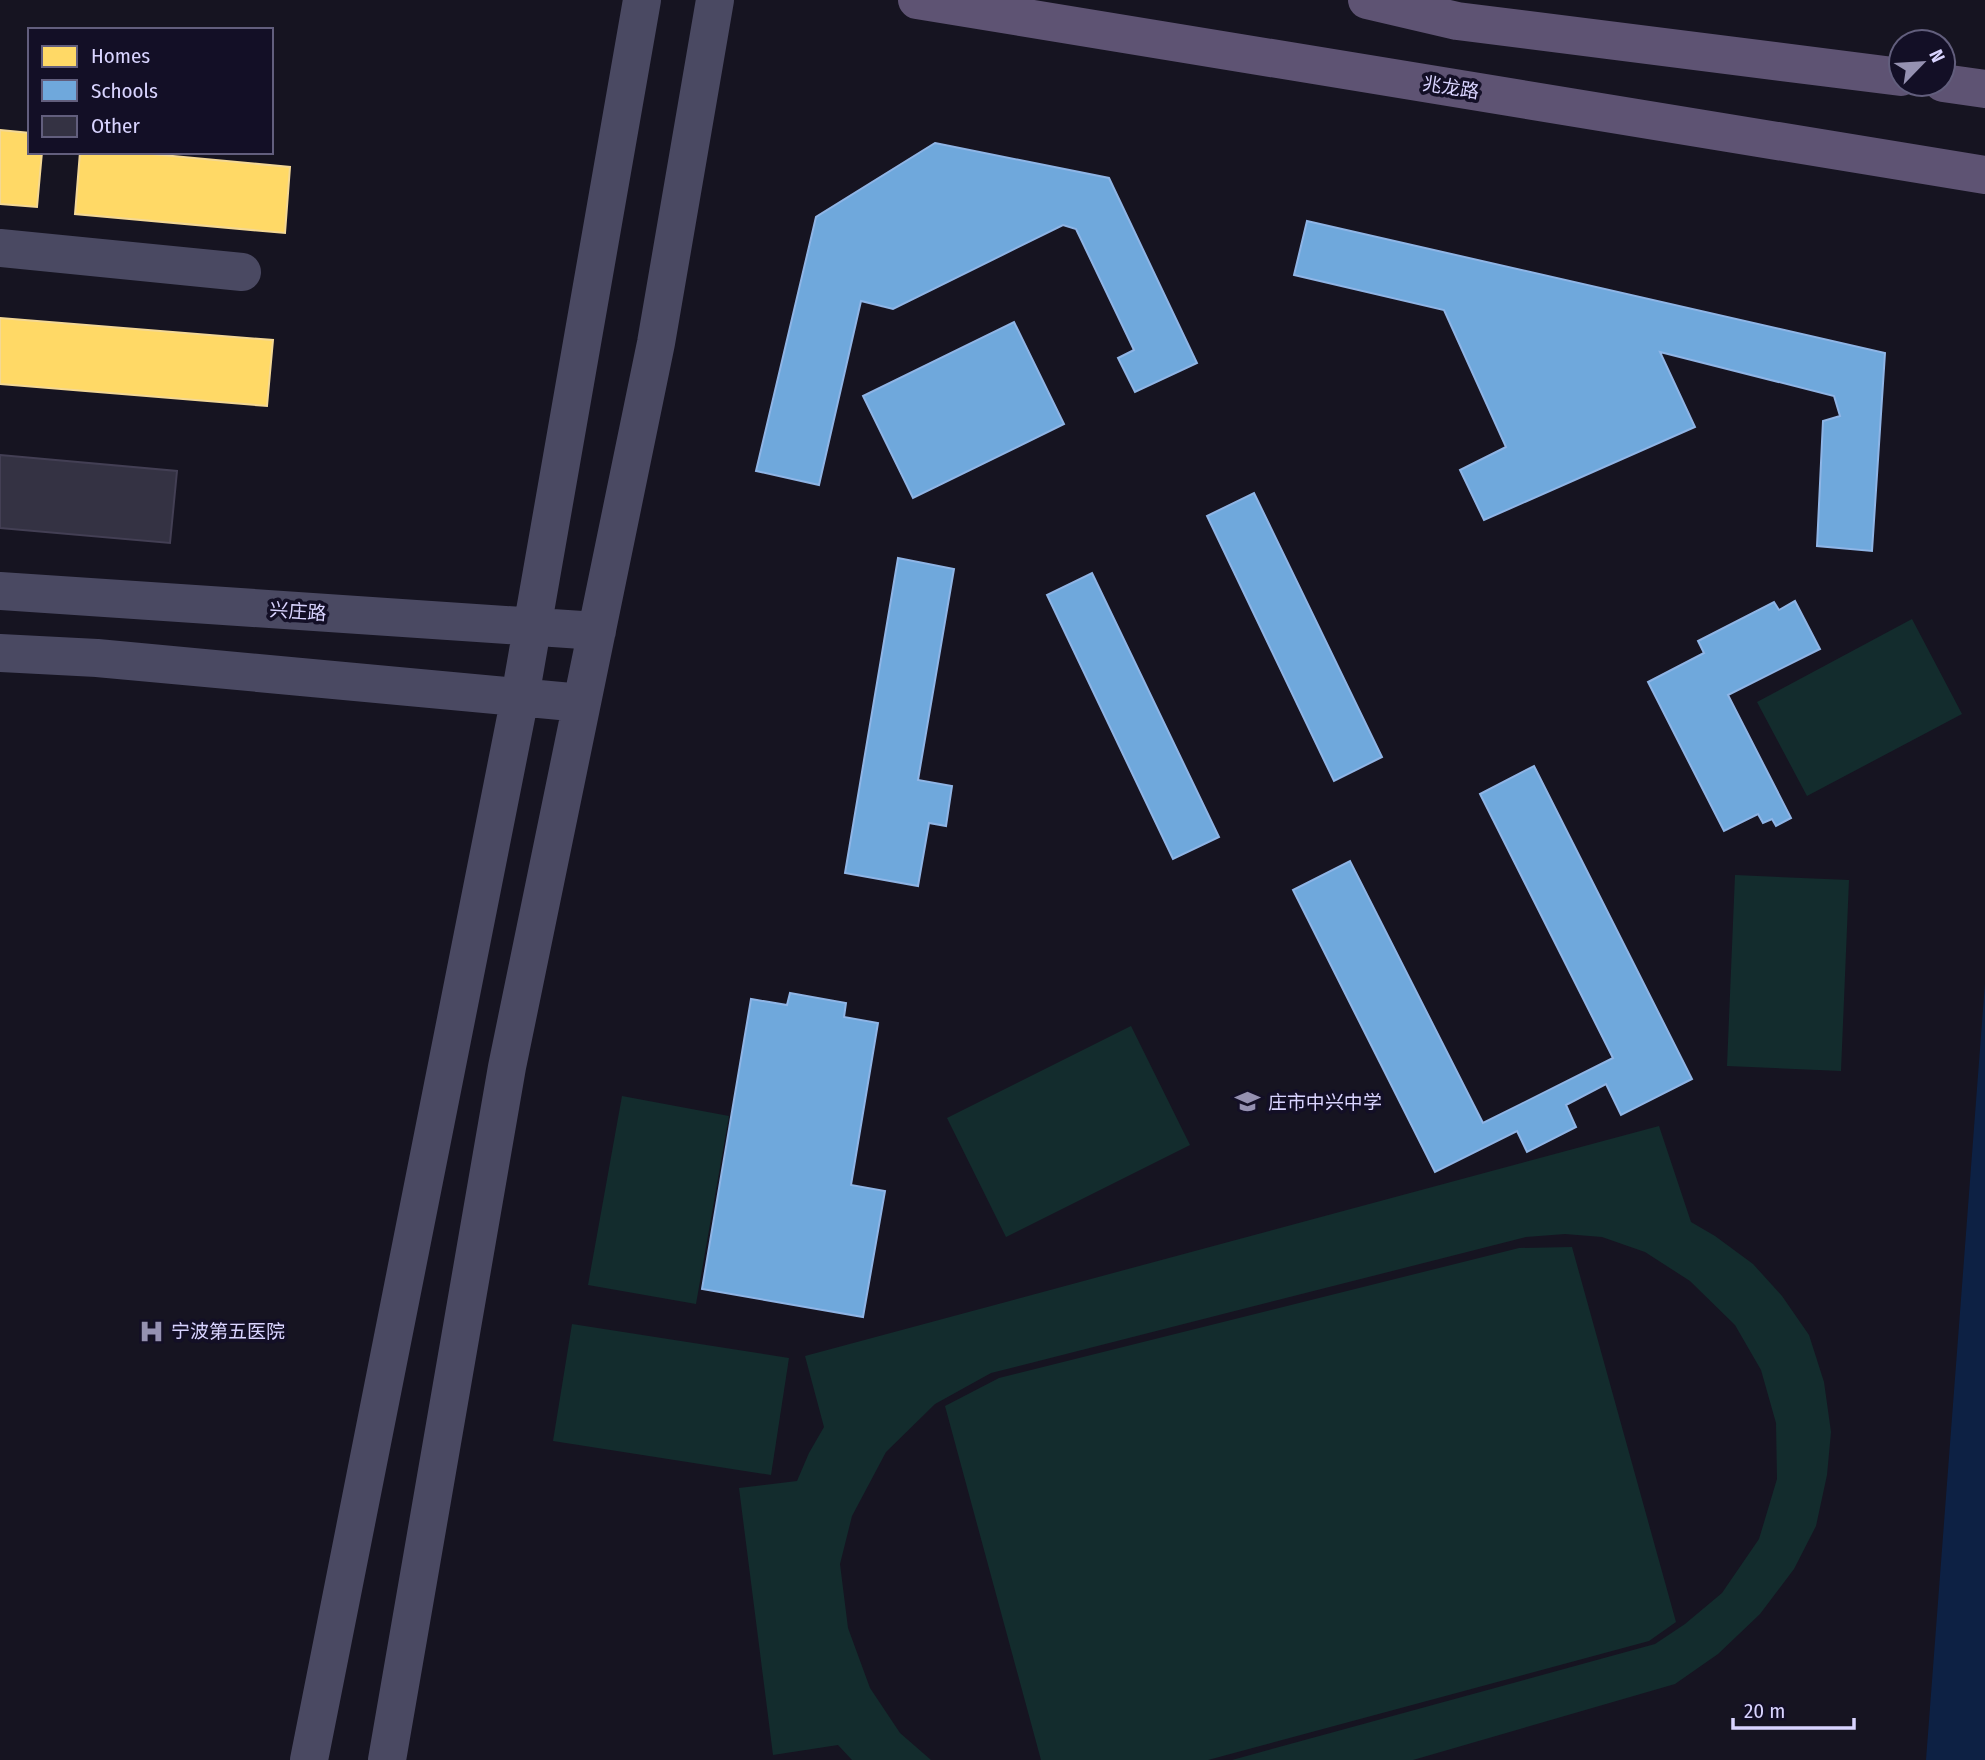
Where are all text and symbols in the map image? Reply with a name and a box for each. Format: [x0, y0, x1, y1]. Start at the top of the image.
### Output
legend [28, 28, 273, 154]
north arrow [1887, 28, 1957, 98]
text: Homes [91, 43, 150, 69]
text: N [1924, 46, 1950, 66]
street label: 兆龙路 [1421, 72, 1481, 103]
text: Schools [91, 78, 158, 104]
text: Other [91, 113, 140, 139]
street label: 兴庄路 [269, 598, 327, 625]
school or university icon: 庄市中兴中学 [1234, 1088, 1262, 1116]
place label: 庄市中兴中学 [1268, 1091, 1382, 1114]
hospital icon: 宁波第五医院 [137, 1317, 165, 1345]
place label: 宁波第五医院 [171, 1320, 285, 1343]
scale bar [1733, 1686, 1854, 1730]
text: 20 m [1744, 1698, 1785, 1724]

